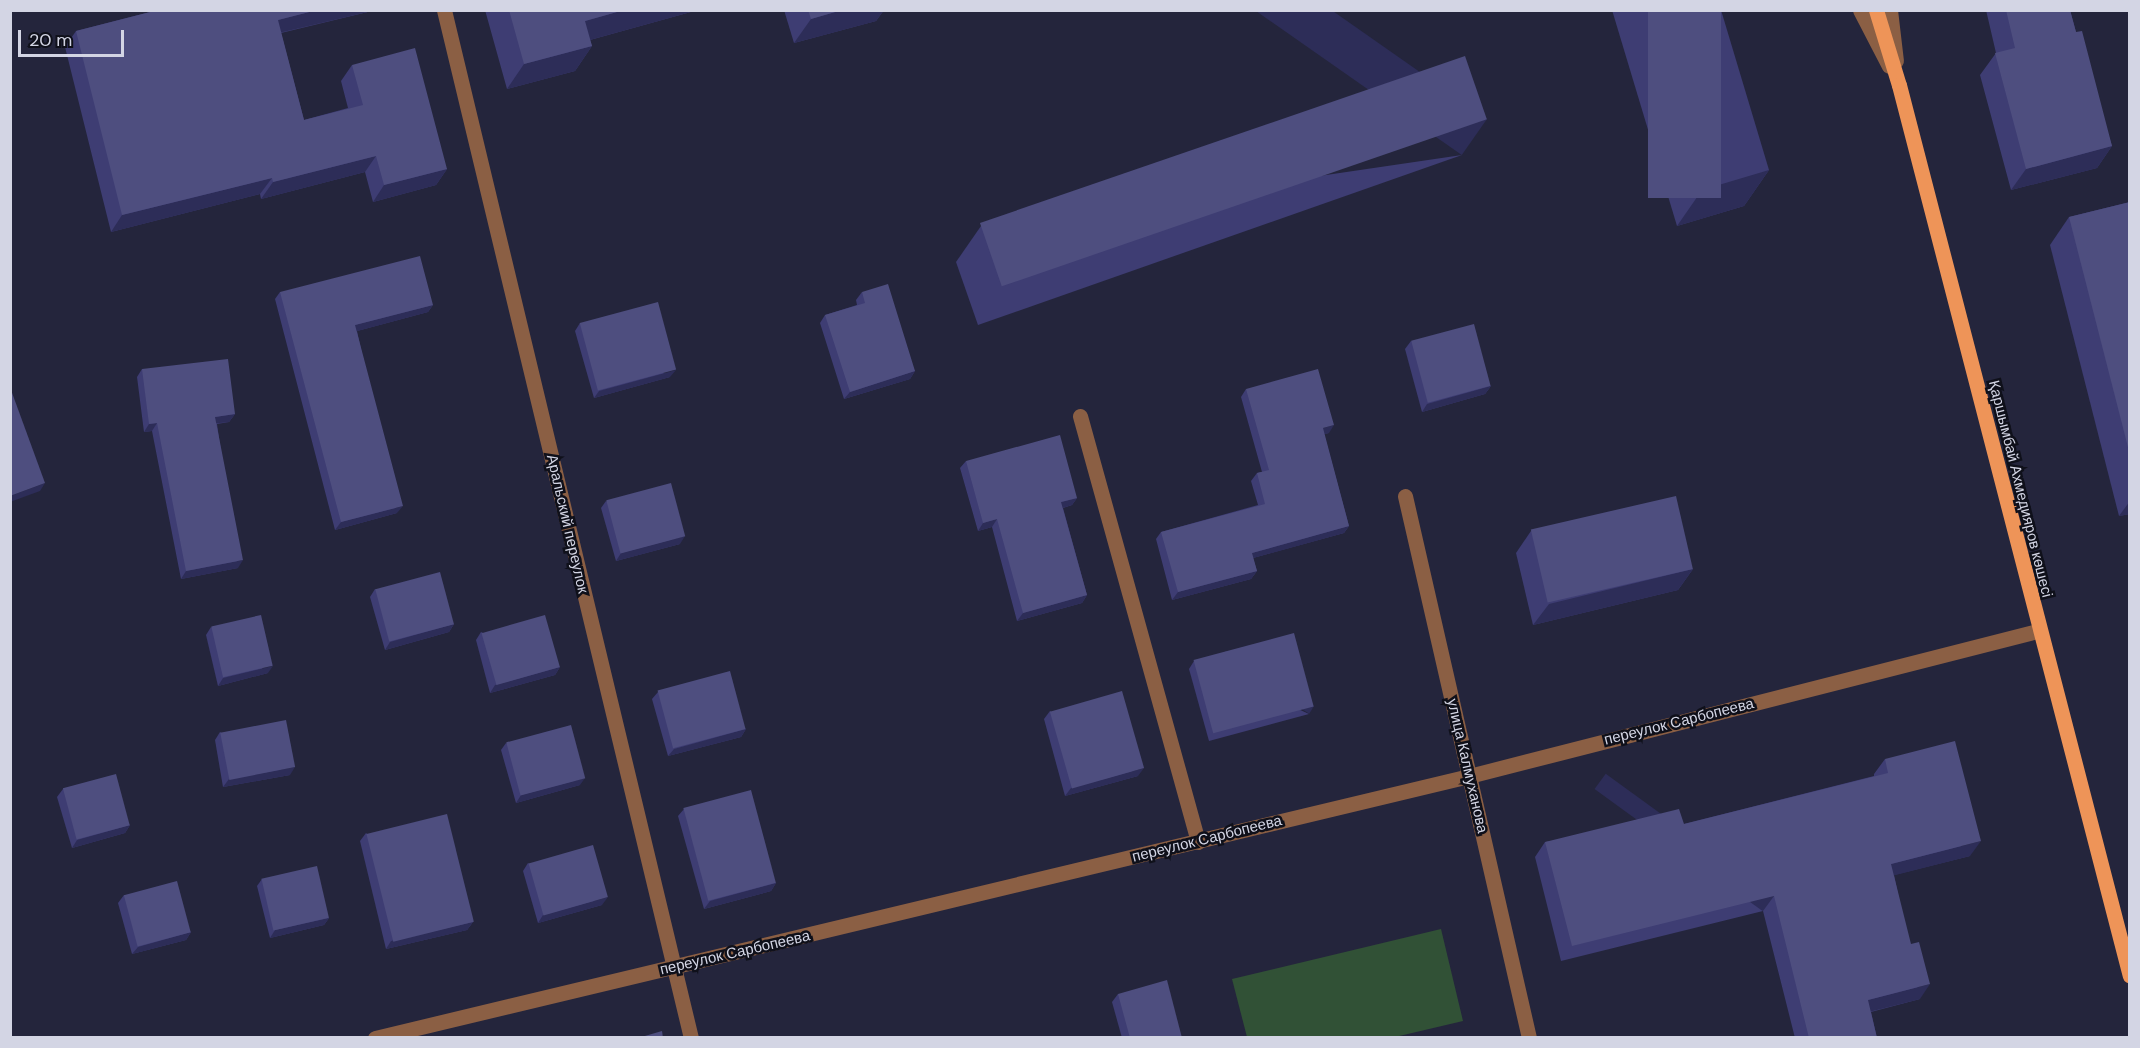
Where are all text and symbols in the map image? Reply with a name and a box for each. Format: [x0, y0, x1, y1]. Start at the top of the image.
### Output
scale bar [21, 18, 128, 56]
text: 20 m [29, 28, 72, 52]
street label: Қаршымбай Ахмедияров көшесі [1984, 379, 2056, 599]
street label: Аральский переулок [542, 453, 592, 595]
street label: переулок Сарбопеева [1602, 695, 1756, 749]
street label: улица Калмуханова [1443, 697, 1491, 835]
street label: переулок Сарбопеева [1130, 812, 1284, 866]
street label: переулок Сарбопеева [658, 927, 812, 979]

